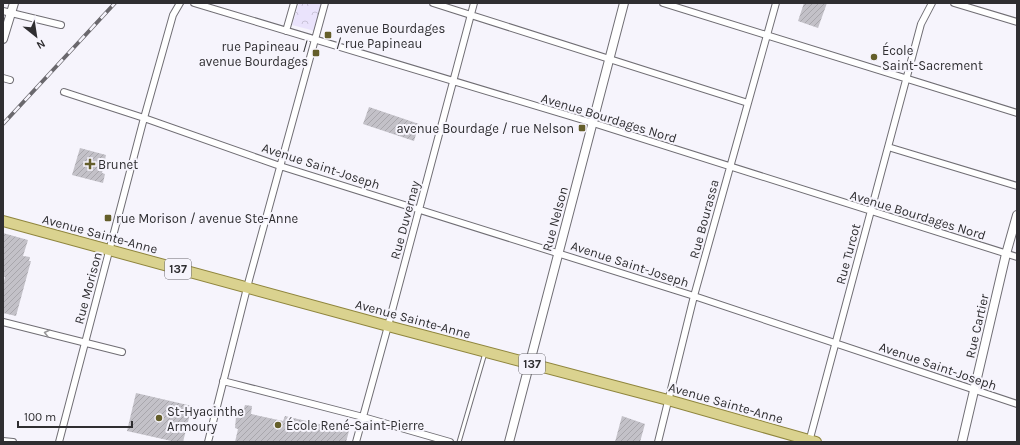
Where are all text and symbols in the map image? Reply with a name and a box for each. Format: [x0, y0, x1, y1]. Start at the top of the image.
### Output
north arrow [16, 16, 56, 56]
place label: avenue Bourdages / rue Papineau [336, 21, 445, 51]
marker: avenue Bourdages / rue Papineau [323, 30, 333, 40]
text: N [34, 37, 47, 52]
place label: rue Papineau / avenue Bourdages [199, 39, 308, 69]
place label: École Saint-Sacrement [882, 41, 983, 73]
marker: rue Papineau / avenue Bourdages [311, 48, 321, 58]
marker: École Saint-Sacrement [869, 52, 879, 62]
street label: Avenue Bourdages Nord [539, 90, 679, 146]
place label: avenue Bourdage / rue Nelson [396, 121, 574, 136]
marker: avenue Bourdage / rue Nelson [577, 123, 587, 133]
street label: Avenue Saint-Joseph [260, 140, 382, 192]
place label: Brunet [98, 157, 138, 172]
marker: Brunet [85, 159, 95, 169]
street label: Rue Bourassa [686, 178, 722, 260]
street label: Rue Duvernay [387, 179, 423, 261]
street label: Rue Nelson [539, 185, 571, 253]
street label: Avenue Bourdages Nord [848, 187, 988, 243]
street label: Avenue Sainte-Anne [41, 211, 159, 257]
place label: rue Morison / avenue Ste-Anne [116, 211, 299, 226]
marker: rue Morison / avenue Ste-Anne [103, 213, 113, 223]
street label: Rue Turcot [833, 222, 863, 286]
street label: Avenue Saint-Joseph [569, 238, 691, 290]
street label: Rue Morison [71, 250, 105, 326]
road number: 137 [165, 259, 191, 279]
street label: Rue Cartier [962, 292, 992, 360]
street label: Avenue Sainte-Anne [354, 296, 472, 342]
one-way arrow [44, 330, 50, 338]
street label: Avenue Saint-Joseph [877, 339, 999, 393]
road number: 137 [519, 354, 545, 374]
street label: Avenue Sainte-Anne [667, 379, 785, 427]
scale bar [18, 403, 132, 429]
place label: St-Hyacinthe Armoury [167, 404, 244, 434]
text: 100 m [24, 410, 56, 424]
marker: St-Hyacinthe Armoury [154, 413, 164, 423]
place label: École René-Saint-Pierre [286, 416, 424, 433]
marker: École René-Saint-Pierre [273, 420, 283, 430]

